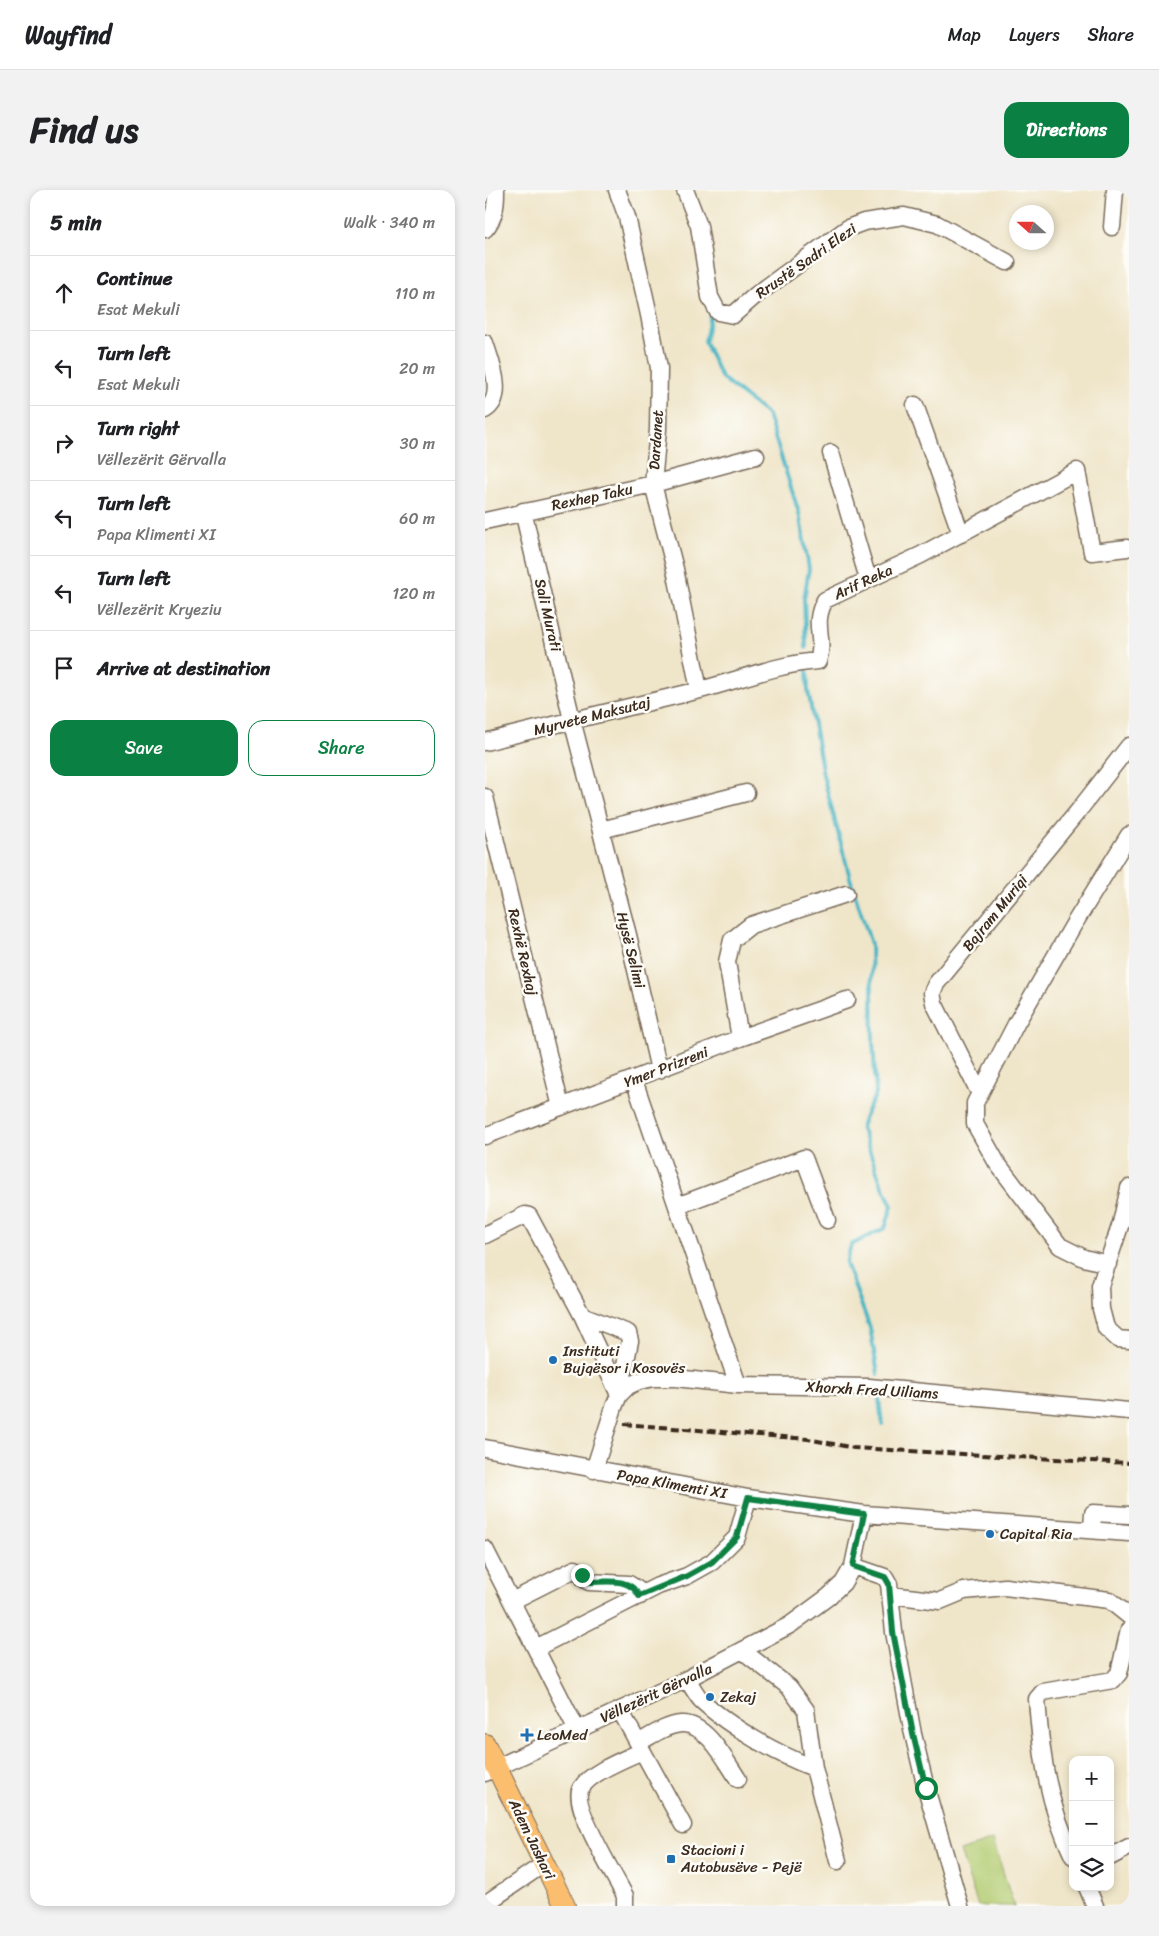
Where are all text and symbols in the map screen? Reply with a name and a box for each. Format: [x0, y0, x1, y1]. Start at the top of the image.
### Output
text: Wayfind [25, 14, 111, 56]
text: Map [948, 19, 981, 51]
text: Layers [1009, 19, 1060, 51]
text: Share [1088, 19, 1134, 51]
text: Find us [30, 99, 138, 161]
button: Directions [1004, 102, 1129, 158]
text: 5 min [50, 204, 102, 242]
north arrow [1009, 205, 1054, 250]
text: Walk · 340 m [344, 208, 435, 237]
street label: Rrustë Sadri Elezi [750, 216, 863, 306]
text: Continue [97, 262, 173, 295]
icon: ahead [50, 279, 78, 307]
text: 110 m [395, 279, 435, 308]
text: Esat Mekuli [97, 295, 180, 324]
text: Turn left [97, 337, 170, 370]
icon: left [50, 354, 78, 382]
text: 20 m [399, 354, 435, 383]
text: Esat Mekuli [97, 370, 180, 399]
street label: Dardanet [641, 409, 671, 471]
text: Turn right [97, 412, 179, 445]
icon: right [50, 429, 78, 457]
text: 30 m [400, 429, 435, 458]
text: Vëllezërit Gërvalla [97, 445, 226, 474]
street label: Rexhep Taku [549, 476, 635, 518]
text: Turn left [97, 487, 170, 520]
icon: left [50, 504, 78, 532]
text: 60 m [399, 504, 435, 533]
text: Papa Klimenti XI [97, 520, 216, 549]
street label: Arif Reka [828, 557, 897, 607]
text: Turn left [97, 562, 170, 595]
street label: Sali Murati [527, 576, 569, 655]
icon: left [50, 579, 78, 607]
text: 120 m [392, 579, 435, 608]
text: Vëllezërit Kryeziu [97, 595, 222, 624]
text: Arrive at destination [97, 652, 270, 685]
icon: arrive [50, 654, 78, 682]
street label: Myrvete Maksutaj [531, 689, 653, 743]
button: Save [50, 720, 238, 776]
button: Share [248, 720, 435, 776]
street label: Bajram Muriqi [956, 868, 1035, 957]
street label: Rexhë Rexhaj [500, 906, 546, 998]
street label: Hysë Selimi [609, 909, 653, 992]
street label: Ymer Prizreni [620, 1039, 713, 1095]
place label: Instituti Bujqësor i Kosovës [562, 1338, 685, 1381]
marker: Instituti Bujqësor i Kosovës [547, 1354, 559, 1366]
street label: Xhorxh Fred Uiliams [804, 1373, 940, 1406]
street label: Papa Klimenti XI [615, 1462, 730, 1507]
place label: Capital Ria [1000, 1521, 1072, 1547]
marker: Capital Ria [984, 1528, 996, 1540]
route end [571, 1564, 594, 1587]
street label: Vëllezërit Gërvalla [596, 1655, 717, 1730]
place label: Zekaj [720, 1684, 756, 1710]
marker: Zekaj [704, 1691, 716, 1703]
place label: LeoMed [537, 1722, 588, 1748]
marker: LeoMed [521, 1729, 533, 1741]
map controls [1069, 1756, 1114, 1891]
button: + [1069, 1756, 1114, 1801]
route start [915, 1777, 938, 1800]
street label: Adem Jashari [501, 1793, 563, 1885]
button: − [1069, 1801, 1114, 1846]
place label: Stacioni i Autobusëve - Pejë [680, 1837, 802, 1880]
button: layers [1069, 1846, 1114, 1891]
marker: Stacioni i Autobusëve - Pejë [665, 1853, 677, 1865]

